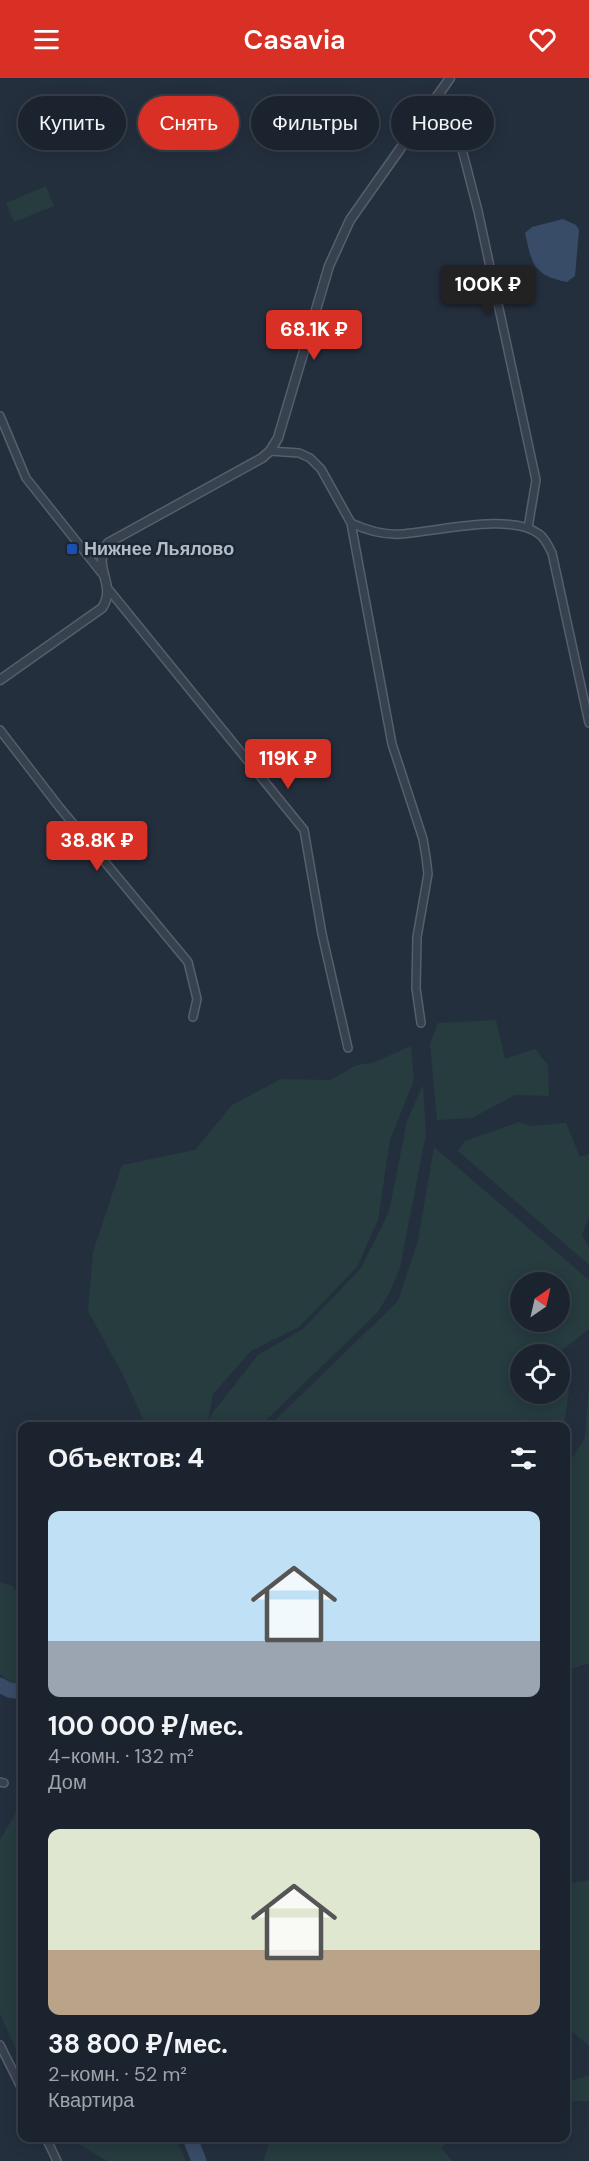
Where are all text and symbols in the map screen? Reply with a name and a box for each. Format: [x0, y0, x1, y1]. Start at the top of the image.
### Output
text: Casavia [243, 22, 346, 57]
icon: menu [30, 23, 63, 56]
icon: heart [526, 23, 559, 56]
chip: Купить [18, 96, 126, 150]
chip: Снять [138, 96, 239, 150]
chip: Фильтры [251, 96, 379, 150]
chip: Новое [391, 96, 494, 150]
pin: 100K ₽ [439, 265, 537, 316]
text: 100K ₽ [455, 271, 521, 297]
pin: 68.1K ₽ [259, 310, 369, 361]
text: 68.1K ₽ [280, 316, 348, 342]
place label: Нижнее Льялово [84, 537, 234, 561]
marker: Нижнее Льялово [65, 542, 79, 556]
pin: 119K ₽ [239, 739, 337, 790]
text: 119K ₽ [259, 745, 317, 771]
pin: 38.8K ₽ [42, 821, 152, 872]
text: 38.8K ₽ [60, 827, 134, 853]
north arrow [510, 1272, 570, 1332]
map controls [510, 1272, 570, 1404]
button: locate [510, 1344, 570, 1404]
text: Объектов: 4 [48, 1441, 204, 1475]
icon: filters [507, 1442, 540, 1475]
icon: home [240, 1550, 348, 1658]
text: 100 000 ₽/мес. [48, 1709, 244, 1743]
text: 4-комн. · 132 m² [48, 1743, 194, 1769]
text: Дом [48, 1769, 87, 1795]
icon: home [240, 1868, 348, 1976]
text: 38 800 ₽/мес. [48, 2027, 228, 2061]
text: 2-комн. · 52 m² [48, 2061, 187, 2087]
text: Квартира [48, 2087, 134, 2113]

